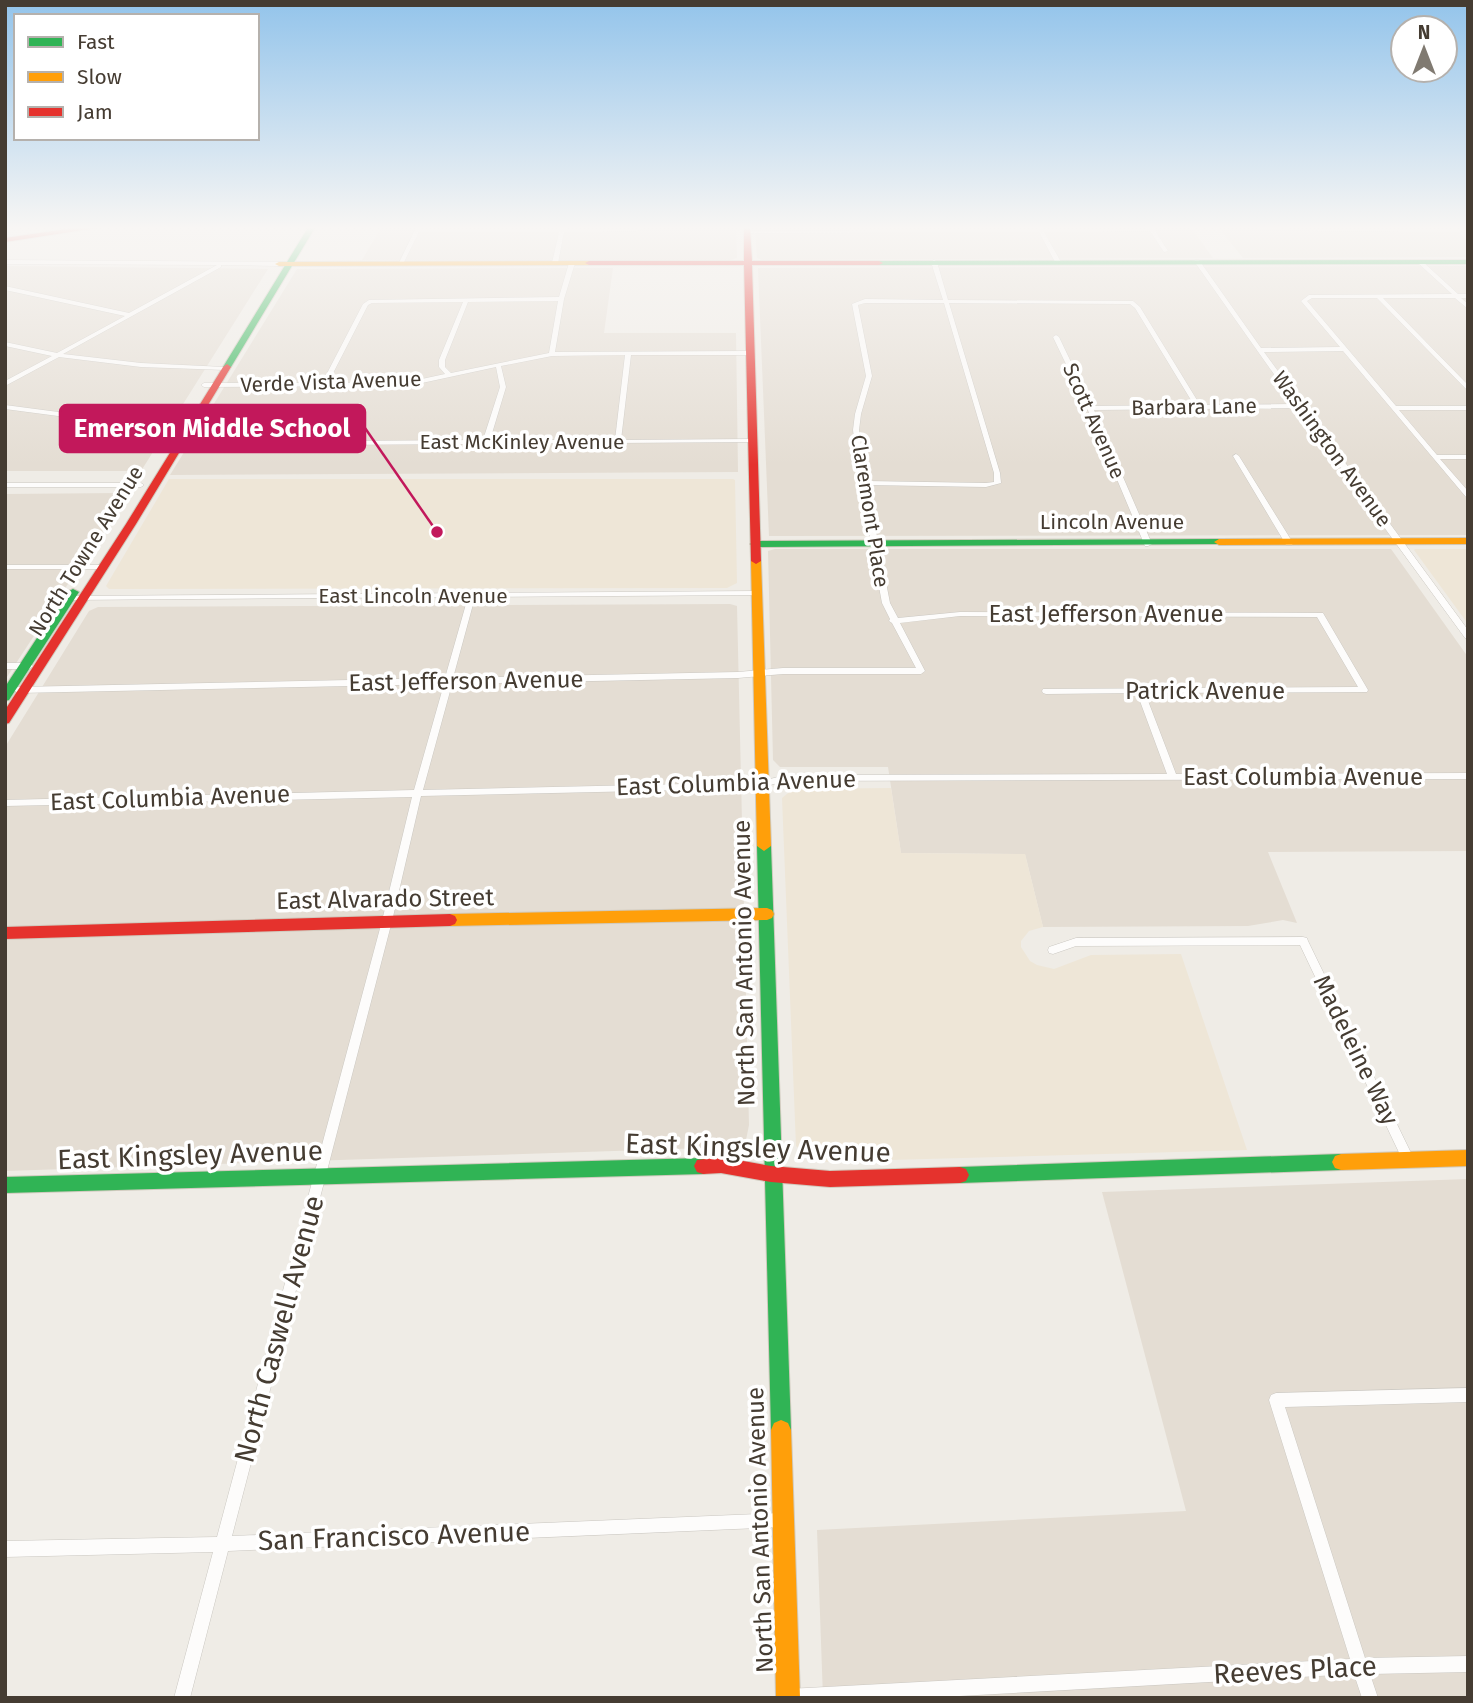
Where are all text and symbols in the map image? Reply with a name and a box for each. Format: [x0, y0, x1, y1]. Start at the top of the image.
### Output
legend [14, 14, 259, 140]
north arrow [1389, 14, 1459, 84]
text: N [1418, 21, 1430, 44]
text: Fast [77, 29, 115, 55]
text: Slow [77, 64, 122, 90]
text: Jam [77, 99, 113, 125]
street label: Scott Avenue [1057, 359, 1131, 483]
street label: Verde Vista Avenue [240, 366, 422, 398]
street label: Washington Avenue [1267, 366, 1397, 532]
street label: Barbara Lane [1131, 393, 1257, 421]
callout: Emerson Middle School [60, 405, 365, 452]
text: Emerson Middle School [74, 413, 350, 444]
street label: East McKinley Avenue [419, 429, 625, 455]
street label: Claremont Place [845, 433, 895, 589]
street label: North Towne Avenue [23, 461, 149, 641]
street label: Lincoln Avenue [1040, 509, 1184, 535]
street label: East Lincoln Avenue [318, 583, 508, 609]
street label: East Jefferson Avenue [988, 600, 1224, 628]
street label: East Jefferson Avenue [348, 665, 584, 697]
street label: Patrick Avenue [1125, 677, 1285, 705]
street label: East Columbia Avenue [1183, 763, 1423, 791]
street label: East Columbia Avenue [615, 765, 857, 801]
street label: East Columbia Avenue [49, 780, 291, 816]
street label: North San Antonio Avenue [728, 820, 760, 1106]
street label: East Alvarado Street [276, 883, 495, 915]
street label: Madeleine Way [1308, 971, 1404, 1130]
street label: East Kingsley Avenue [625, 1127, 891, 1169]
street label: East Kingsley Avenue [57, 1134, 323, 1176]
street label: North Caswell Avenue [227, 1192, 331, 1466]
street label: North San Antonio Avenue [741, 1386, 779, 1674]
street label: San Francisco Avenue [257, 1515, 531, 1557]
street label: Reeves Place [1212, 1649, 1378, 1691]

